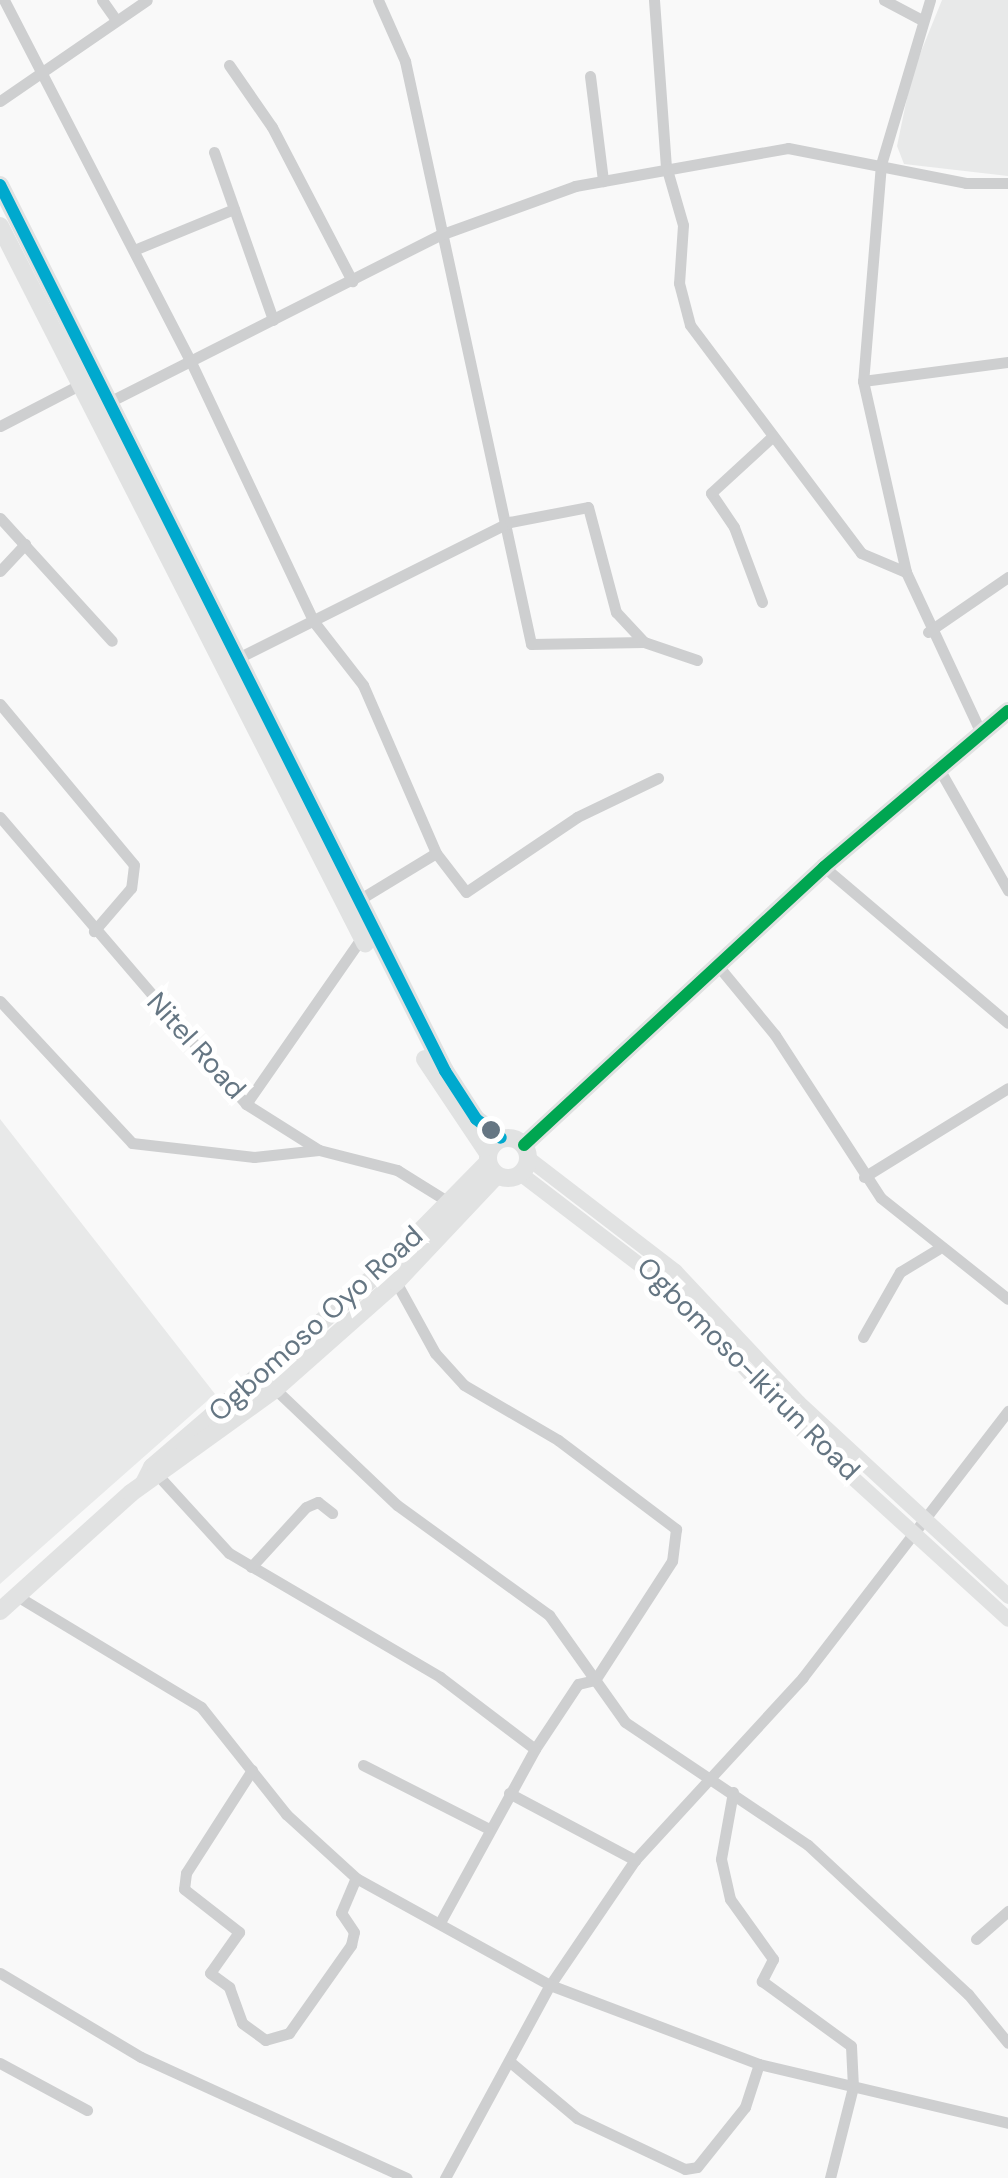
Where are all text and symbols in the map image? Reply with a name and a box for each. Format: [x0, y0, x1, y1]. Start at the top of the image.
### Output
street label: Nitel Road [140, 986, 252, 1106]
unlabelled marker [481, 1120, 501, 1140]
street label: Ogbomoso Oyo Road [202, 1219, 430, 1429]
street label: Ogbomoso-Ikirun Road [630, 1251, 866, 1487]

